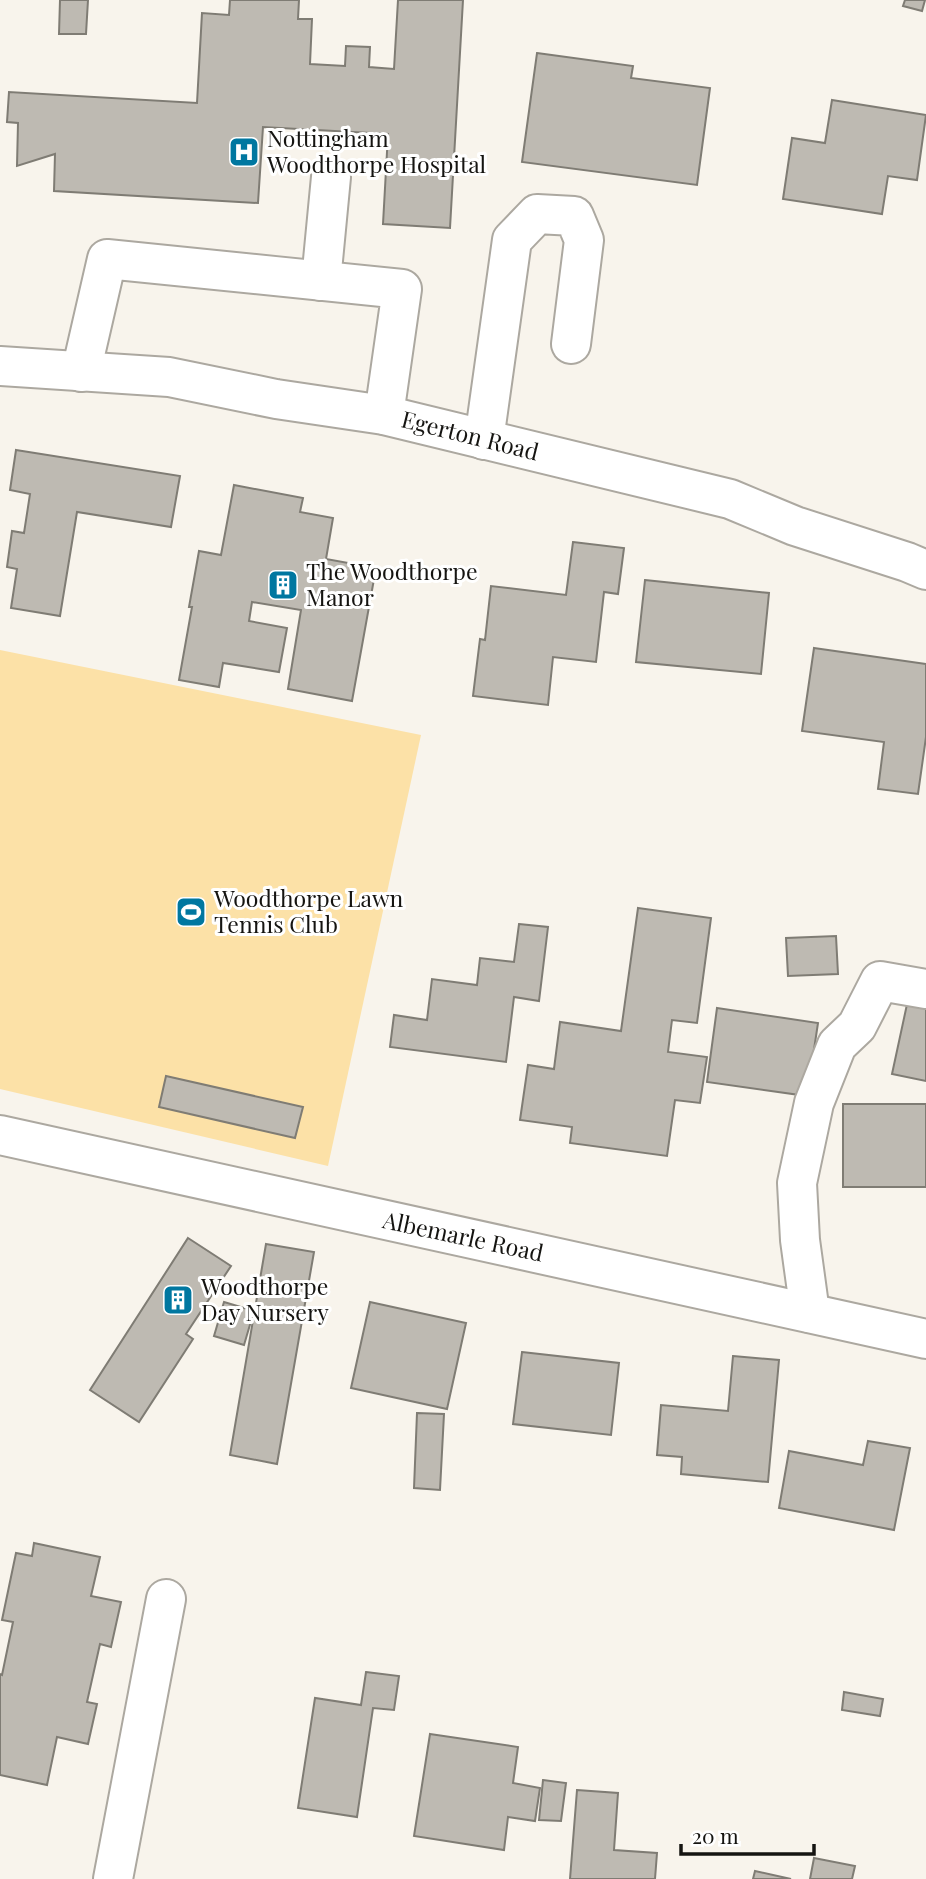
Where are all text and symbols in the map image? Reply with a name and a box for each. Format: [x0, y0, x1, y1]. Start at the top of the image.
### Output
place label: Nottingham Woodthorpe Hospital [266, 122, 487, 179]
hospital icon: Nottingham Woodthorpe Hospital [227, 135, 261, 169]
street label: Egerton Road [399, 403, 542, 467]
place label: The Woodthorpe Manor [306, 555, 478, 612]
building icon: The Woodthorpe Manor [266, 568, 300, 602]
place label: Woodthorpe Lawn Tennis Club [213, 882, 404, 939]
sports icon: Woodthorpe Lawn Tennis Club [174, 895, 208, 929]
street label: Albemarle Road [379, 1203, 546, 1268]
place label: Woodthorpe Day Nursery [200, 1270, 329, 1327]
building icon: Woodthorpe Day Nursery [161, 1283, 195, 1317]
scale bar [681, 1812, 814, 1856]
text: 20 m [692, 1821, 739, 1849]

